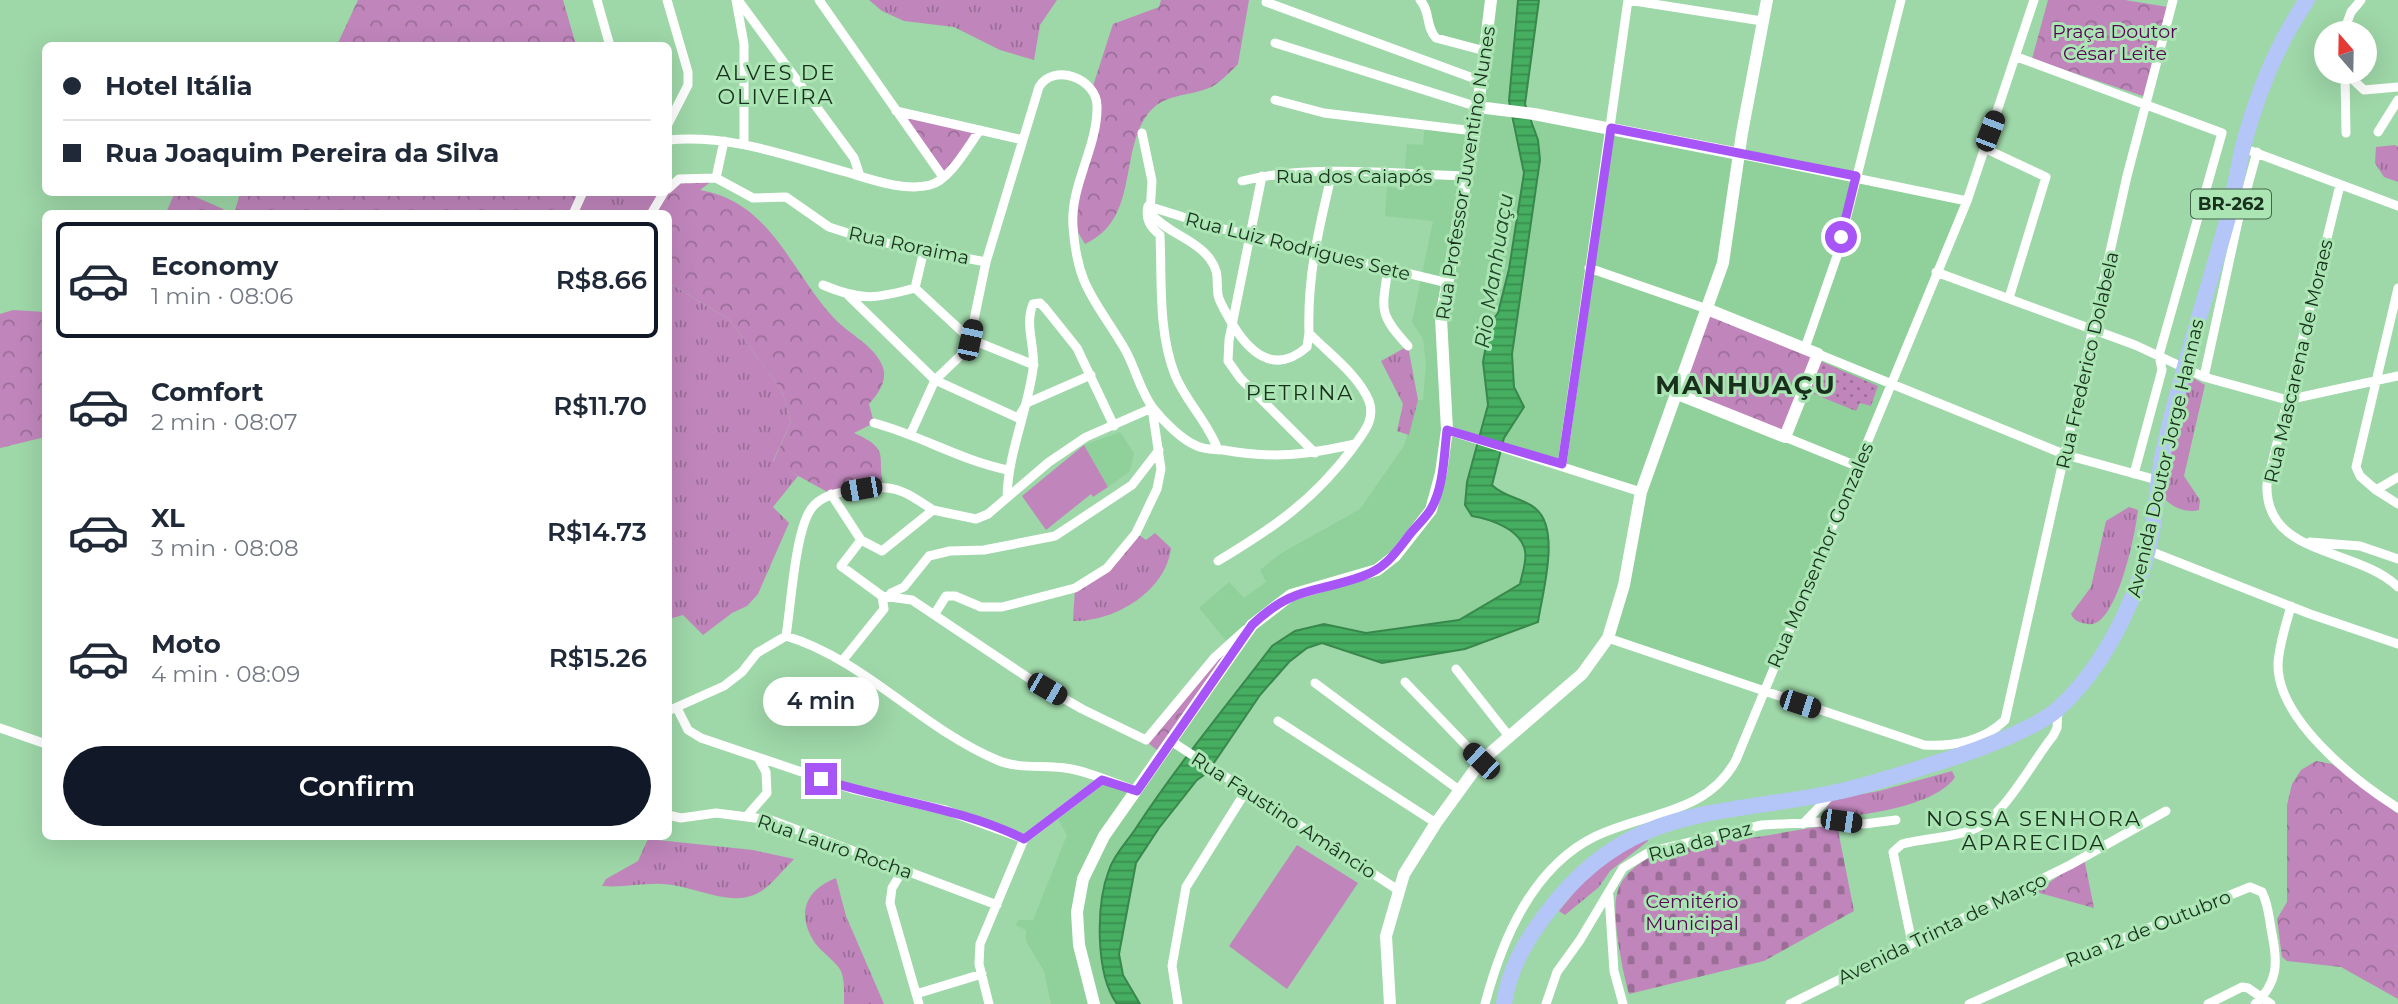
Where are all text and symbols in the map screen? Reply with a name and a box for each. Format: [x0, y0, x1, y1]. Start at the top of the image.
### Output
park label: Praça Doutor César Leite [2052, 20, 2178, 65]
north arrow [2314, 21, 2376, 84]
map controls [2314, 21, 2377, 84]
street label: Rua Professor Juventino Nunes [1431, 25, 1500, 322]
district label: ALVES DE OLIVEIRA [716, 60, 836, 109]
text: Hotel Itália [105, 70, 253, 102]
car [1973, 108, 2008, 154]
text: Rua Joaquim Pereira da Silva [105, 137, 499, 169]
street label: Rua dos Caiapós [1276, 165, 1432, 188]
road number: BR-262 [2191, 190, 2271, 218]
water label: Rio Manhuaçu [1469, 192, 1518, 350]
street label: Rua Luiz Rodrigues Sete [1183, 207, 1413, 286]
street label: Rua Roraima [846, 221, 971, 270]
route start [1825, 221, 1857, 253]
street label: Rua Mascarena de Moraes [2259, 237, 2338, 485]
icon: car [67, 249, 130, 312]
street label: Rua Frederico Dolabela [2051, 249, 2124, 471]
text: Economy [151, 250, 278, 282]
text: R$8.66 [556, 264, 647, 296]
text: 1 min · 08:06 [151, 282, 293, 310]
car [956, 317, 985, 363]
street label: Avenida Doutor Jorge Hannas [2122, 317, 2209, 600]
district label: MANHUAÇU [1655, 369, 1837, 401]
icon: car [67, 375, 130, 438]
text: Comfort [151, 376, 263, 408]
district label: PETRINA [1246, 380, 1354, 405]
text: R$11.70 [553, 390, 647, 422]
text: 2 min · 08:07 [151, 408, 297, 436]
street label: Rua Monsenhor Gonzales [1762, 439, 1878, 671]
car [839, 475, 884, 503]
icon: car [67, 501, 130, 564]
text: XL [151, 502, 185, 534]
text: R$14.73 [547, 516, 647, 548]
text: 3 min · 08:08 [151, 534, 299, 562]
icon: car [67, 627, 130, 690]
text: Moto [151, 628, 221, 660]
text: R$15.26 [549, 642, 647, 674]
text: 4 min · 08:09 [151, 660, 300, 688]
car [1024, 669, 1071, 709]
callout: 4 min [763, 678, 879, 726]
text: 4 min [787, 687, 855, 715]
car [1777, 688, 1824, 720]
car [1459, 739, 1504, 783]
button: Confirm [63, 746, 651, 826]
street label: Rua Faustino Amâncio [1187, 747, 1380, 884]
route end [805, 763, 837, 795]
district label: NOSSA SENHORA APARECIDA [1926, 806, 2142, 855]
car [1819, 808, 1864, 834]
street label: Rua Lauro Rocha [754, 809, 915, 884]
street label: Rua da Paz [1646, 817, 1754, 866]
street label: Avenida Trinta de Março [1834, 868, 2051, 989]
street label: Rua 12 de Outubro [2062, 885, 2234, 972]
park label: Cemitério Municipal [1645, 890, 1739, 935]

